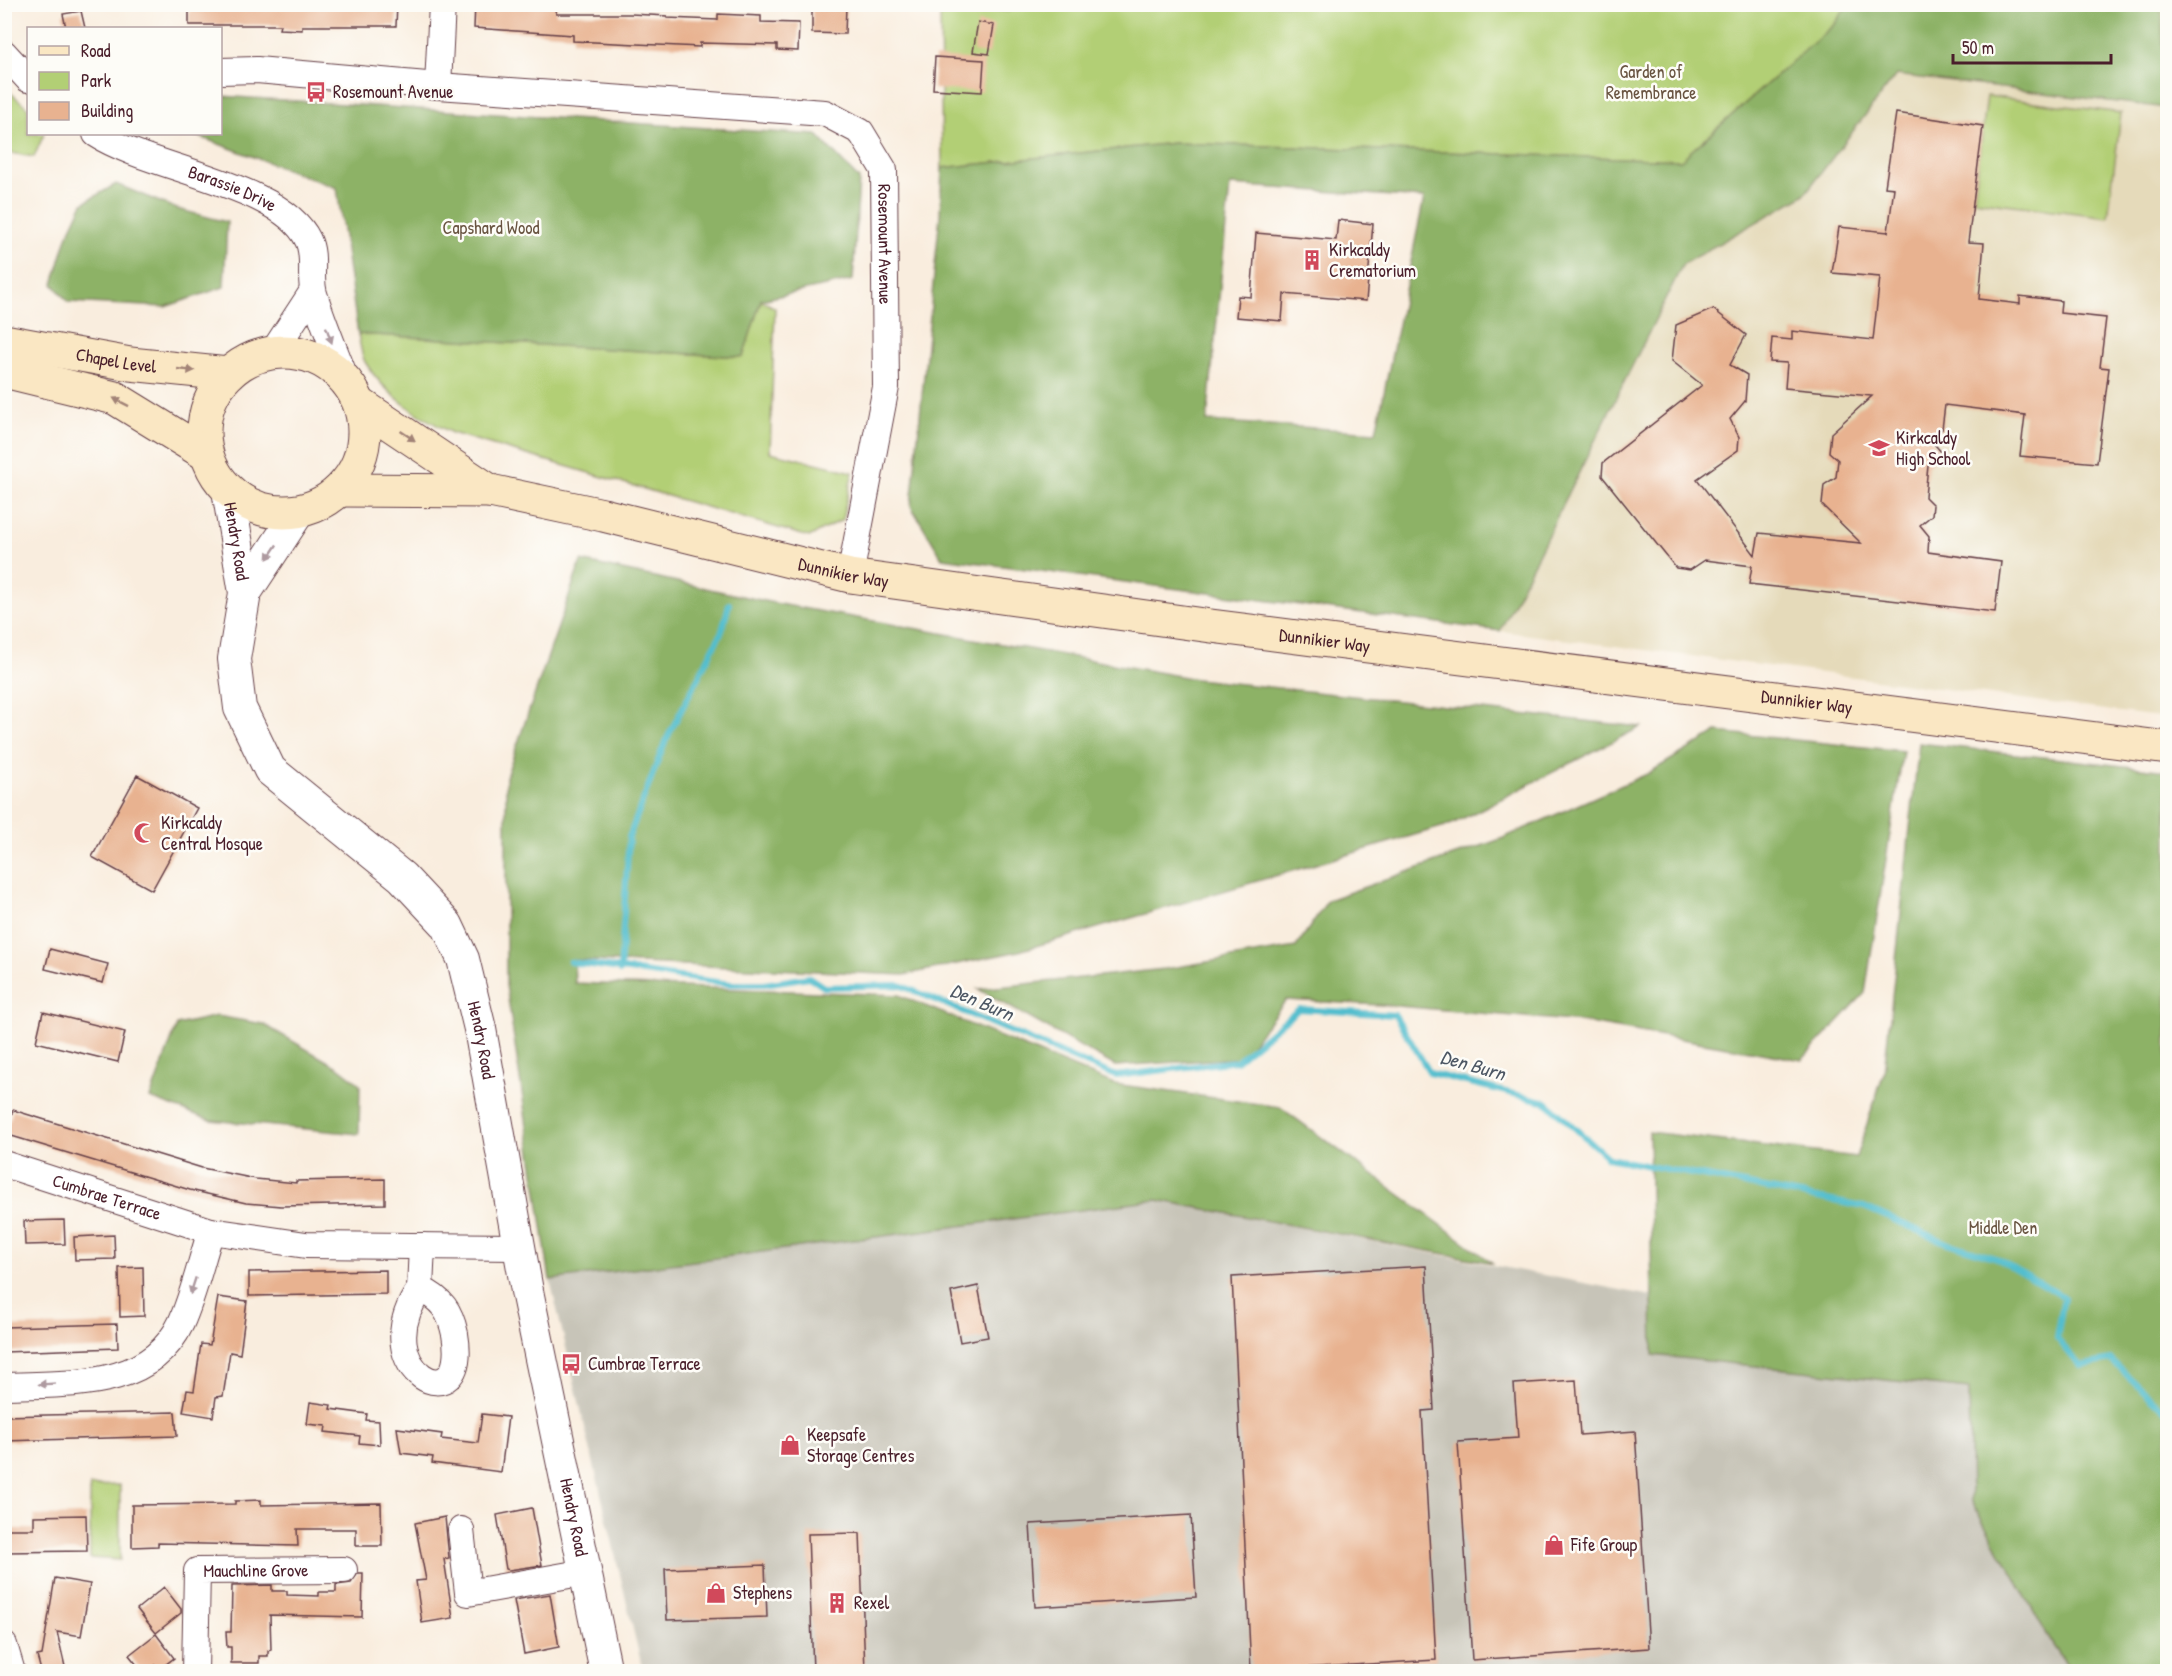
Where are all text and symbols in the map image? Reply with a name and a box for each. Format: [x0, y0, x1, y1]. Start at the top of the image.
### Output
legend [27, 27, 222, 135]
scale bar [1953, 27, 2110, 65]
text: 50 m [1962, 35, 1994, 60]
text: Road [81, 38, 111, 63]
park label: Garden of Remembrance [1606, 59, 1696, 105]
text: Park [81, 68, 112, 93]
place label: Rosemount Avenue [333, 79, 453, 104]
bus stop icon: Rosemount Avenue [304, 80, 328, 104]
text: Building [81, 98, 133, 123]
street label: Barassie Drive [185, 159, 282, 217]
street label: Rosemount Avenue [872, 184, 898, 305]
park label: Capshard Wood [443, 215, 539, 240]
place label: Kirkcaldy Crematorium [1329, 237, 1416, 283]
building icon: Kirkcaldy Crematorium [1300, 248, 1324, 272]
one-way arrow [325, 327, 335, 345]
street label: Chapel Level [74, 341, 158, 379]
one-way arrow [177, 365, 196, 375]
one-way arrow [112, 397, 129, 406]
place label: Kirkcaldy High School [1896, 425, 1970, 471]
one-way arrow [400, 430, 416, 442]
school or university icon: Kirkcaldy High School [1867, 436, 1891, 460]
street label: Hendry Road [218, 500, 256, 582]
one-way arrow [267, 544, 278, 560]
street label: Dunnikier Way [796, 551, 891, 593]
street label: Dunnikier Way [1278, 622, 1372, 658]
street label: Dunnikier Way [1760, 683, 1854, 720]
place label: Kirkcaldy Central Mosque [161, 810, 263, 856]
mosque icon: Kirkcaldy Central Mosque [132, 821, 156, 845]
water label: Den Burn [947, 976, 1020, 1028]
street label: Hendry Road [462, 998, 502, 1081]
water label: Den Burn [1438, 1042, 1510, 1087]
street label: Cumbrae Terrace [49, 1168, 164, 1226]
park label: Middle Den [1969, 1215, 2037, 1240]
one-way arrow [188, 1277, 197, 1295]
place label: Cumbrae Terrace [588, 1351, 701, 1376]
bus stop icon: Cumbrae Terrace [559, 1352, 583, 1376]
one-way arrow [38, 1379, 57, 1388]
place label: Keepsafe Storage Centres [807, 1422, 914, 1468]
shop icon: Keepsafe Storage Centres [778, 1433, 802, 1457]
street label: Hendry Road [554, 1476, 595, 1558]
place label: Fife Group [1570, 1532, 1638, 1557]
shop icon: Fife Group [1542, 1533, 1566, 1557]
street label: Mauchline Grove [203, 1557, 309, 1583]
place label: Stephens [733, 1580, 792, 1605]
shop icon: Stephens [704, 1581, 728, 1605]
place label: Rexel [854, 1590, 890, 1615]
building icon: Rexel [825, 1591, 849, 1615]

